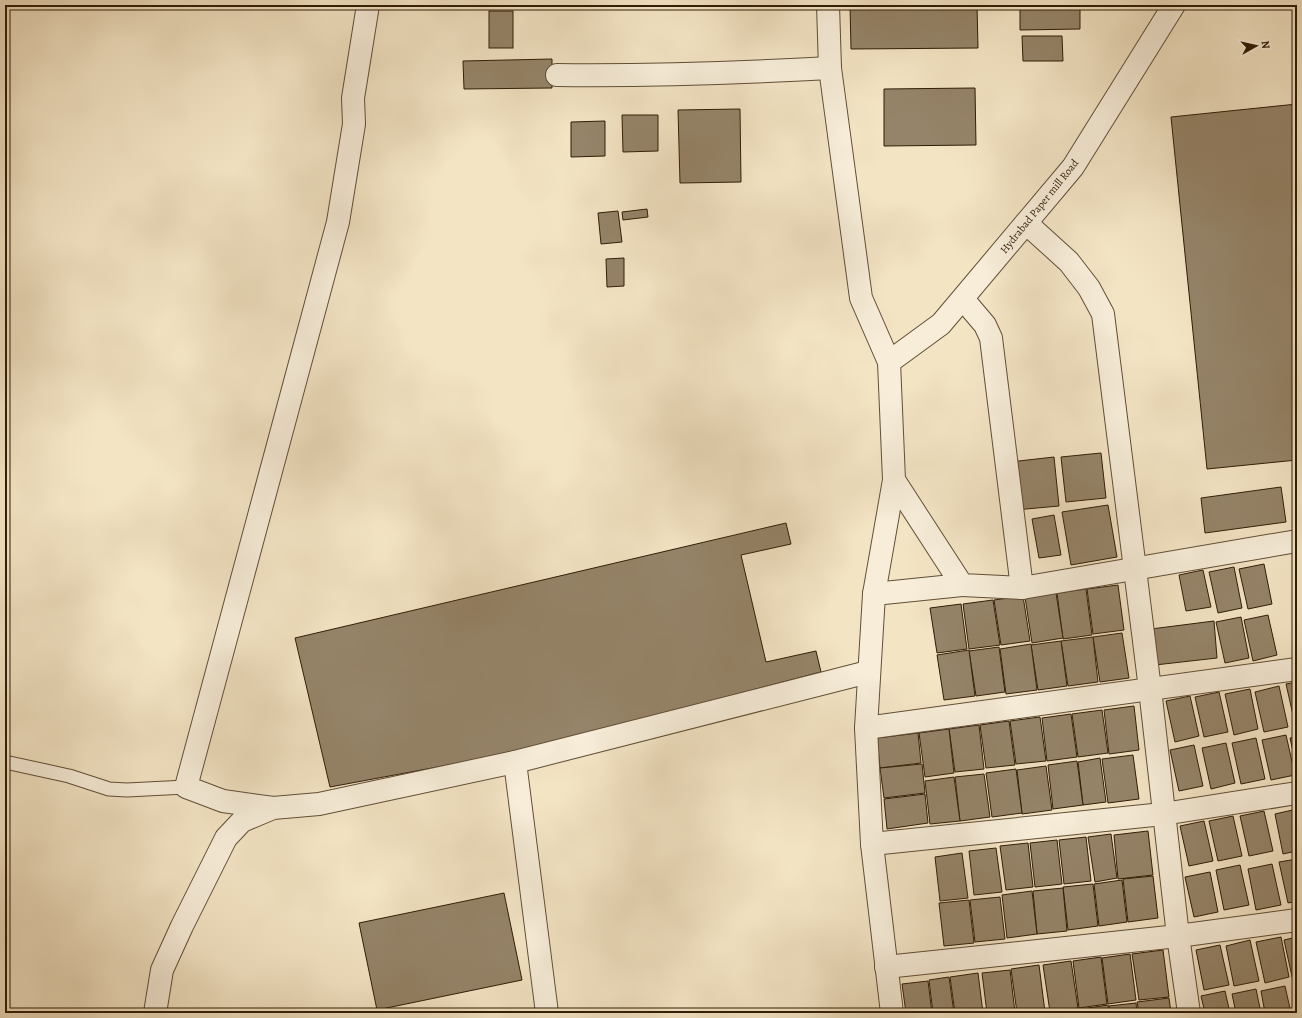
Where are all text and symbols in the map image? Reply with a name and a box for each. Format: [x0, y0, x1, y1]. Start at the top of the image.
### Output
north arrow [1236, 26, 1276, 66]
text: N [1257, 40, 1273, 50]
street label: Hydrabad Paper mill Road [997, 156, 1082, 257]

